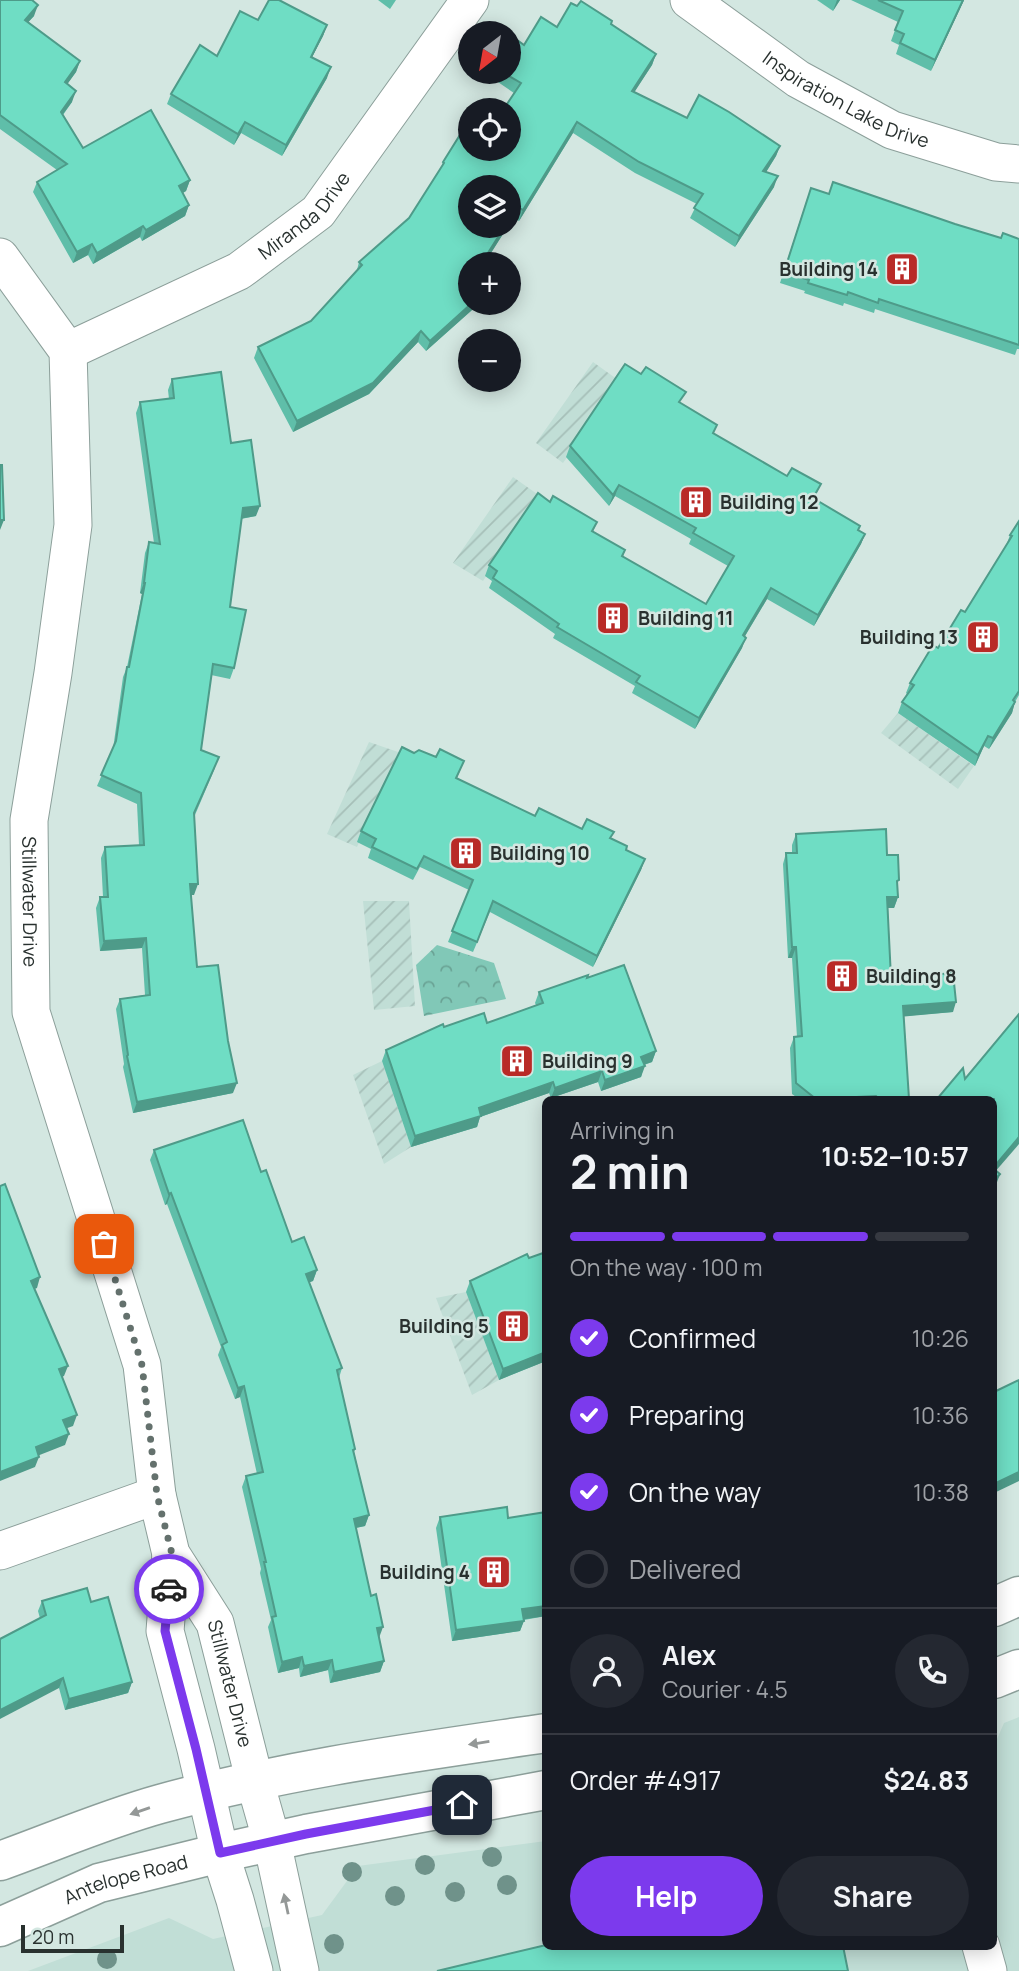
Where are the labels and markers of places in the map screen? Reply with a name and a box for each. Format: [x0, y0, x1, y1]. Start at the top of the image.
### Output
building icon: Building 14 [883, 250, 921, 288]
place label: Building 14 [779, 256, 878, 282]
building icon: Building 12 [677, 483, 715, 521]
place label: Building 12 [720, 489, 819, 515]
building icon: Building 11 [594, 599, 632, 637]
place label: Building 11 [638, 605, 734, 631]
building icon: Building 13 [964, 618, 1002, 656]
place label: Building 13 [860, 624, 958, 650]
building icon: Building 10 [447, 834, 485, 872]
place label: Building 10 [490, 840, 590, 866]
building icon: Building 8 [823, 957, 861, 995]
place label: Building 8 [866, 963, 957, 989]
building icon: Building 9 [498, 1042, 536, 1080]
place label: Building 9 [542, 1048, 633, 1074]
pin [74, 1214, 134, 1274]
building icon: Building 5 [494, 1307, 532, 1345]
place label: Building 5 [399, 1313, 489, 1339]
building icon: Building 4 [475, 1553, 513, 1591]
place label: Building 4 [379, 1559, 470, 1585]
pin [432, 1775, 492, 1835]

